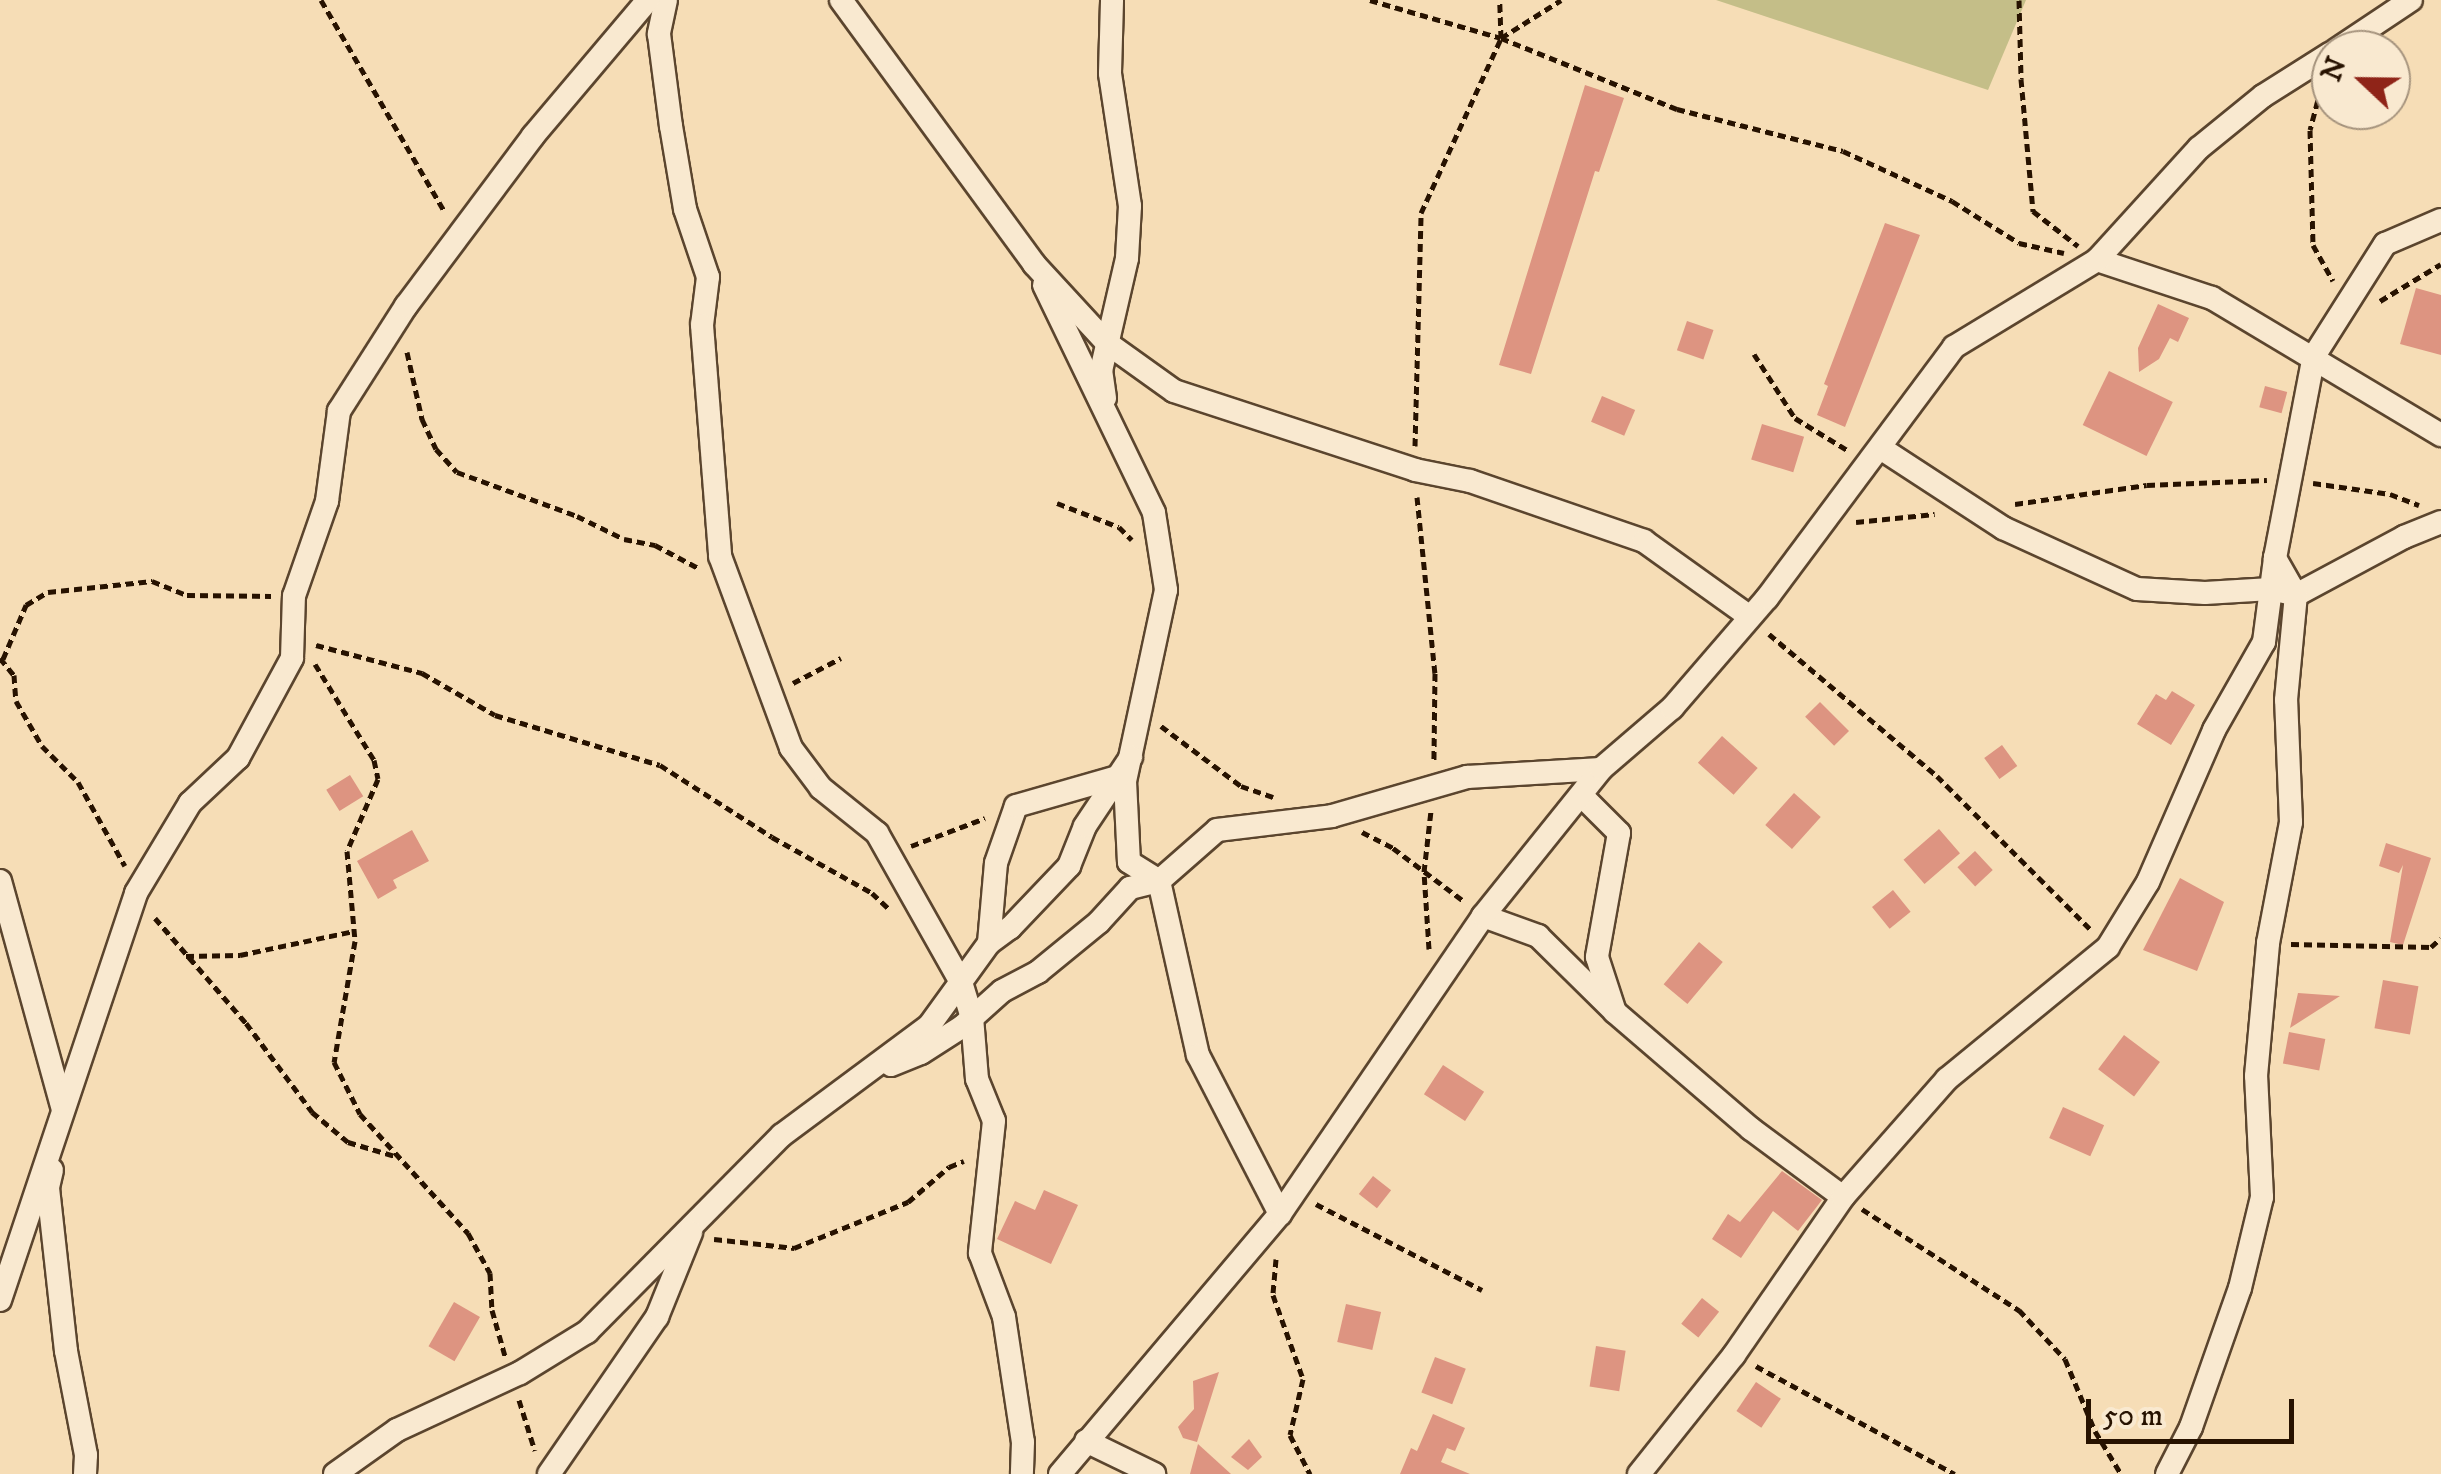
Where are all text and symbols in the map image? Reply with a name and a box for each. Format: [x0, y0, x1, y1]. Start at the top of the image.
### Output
north arrow [2311, 30, 2411, 130]
text: N [2314, 52, 2355, 87]
scale bar [2091, 1379, 2298, 1441]
text: 50 m [2103, 1398, 2163, 1435]

